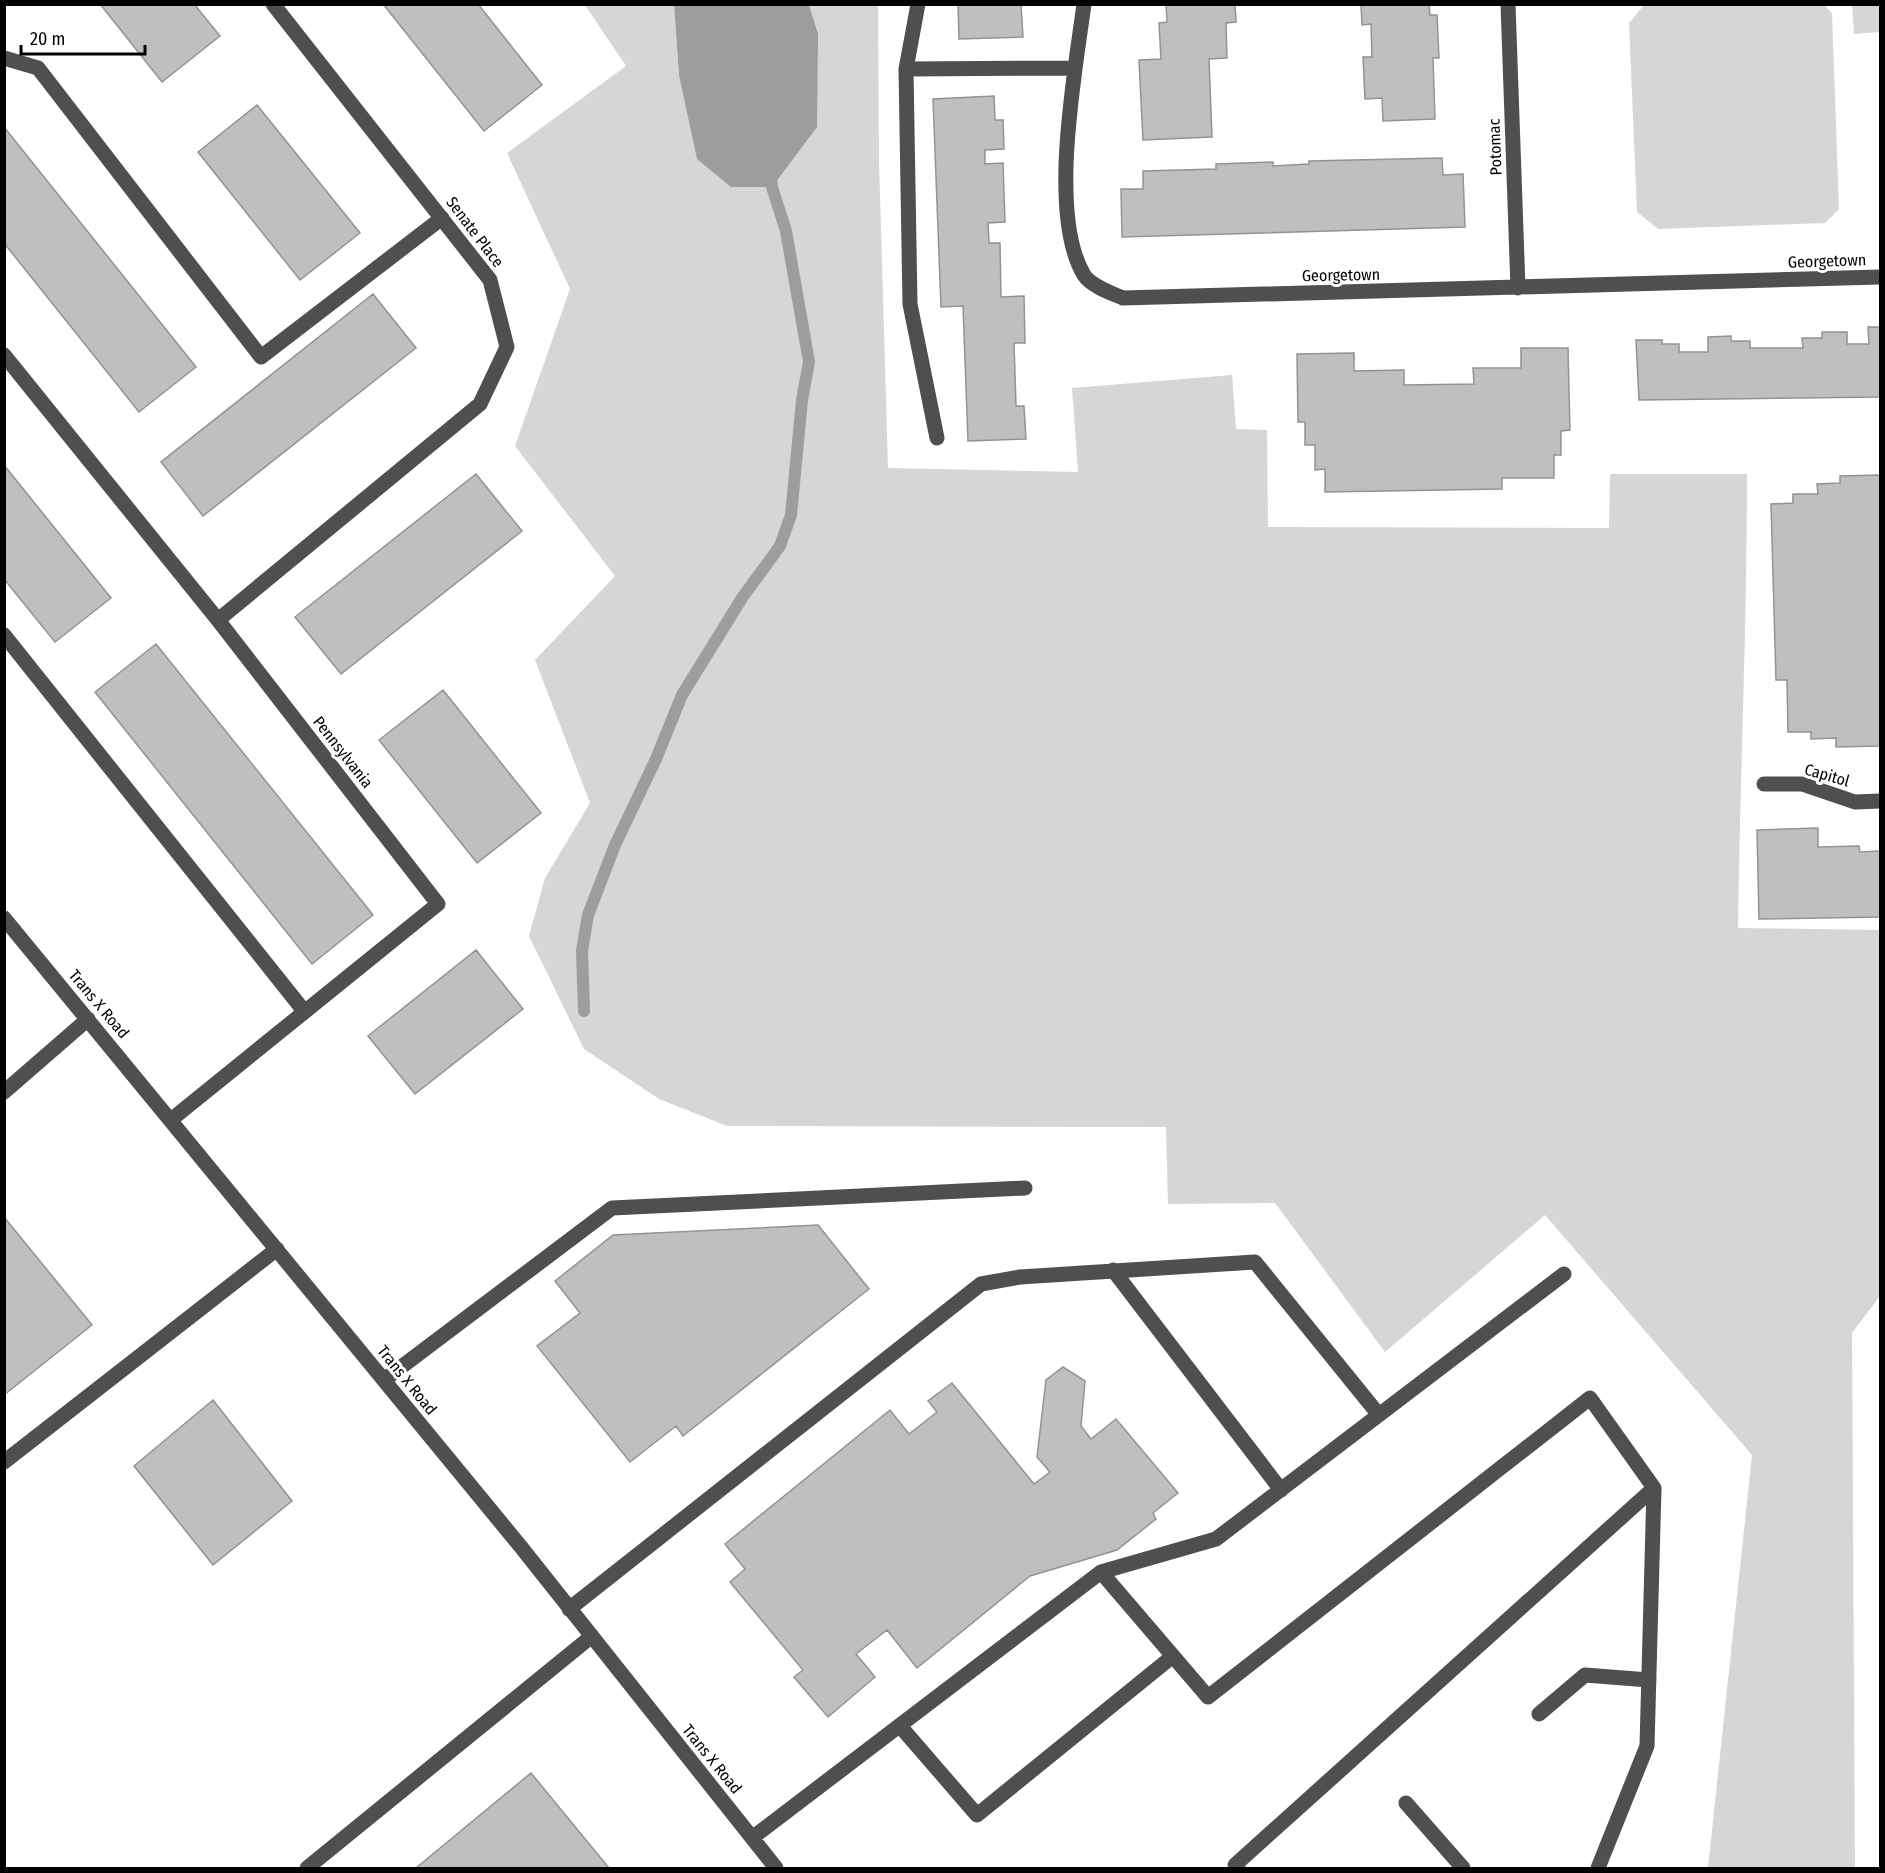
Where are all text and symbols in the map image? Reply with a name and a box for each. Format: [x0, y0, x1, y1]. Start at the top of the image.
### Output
scale bar [21, 18, 146, 56]
text: 20 m [30, 28, 65, 50]
street label: Potomac [1485, 118, 1505, 176]
street label: Senate Place [442, 193, 508, 271]
street label: Georgetown [1788, 250, 1866, 272]
street label: Georgetown [1302, 265, 1380, 285]
street label: Pennsylvania [309, 712, 377, 792]
street label: Capitol [1802, 760, 1852, 790]
street label: Trans X Road [65, 966, 133, 1042]
street label: Trans X Road [373, 1342, 441, 1418]
street label: Trans X Road [678, 1721, 746, 1797]

